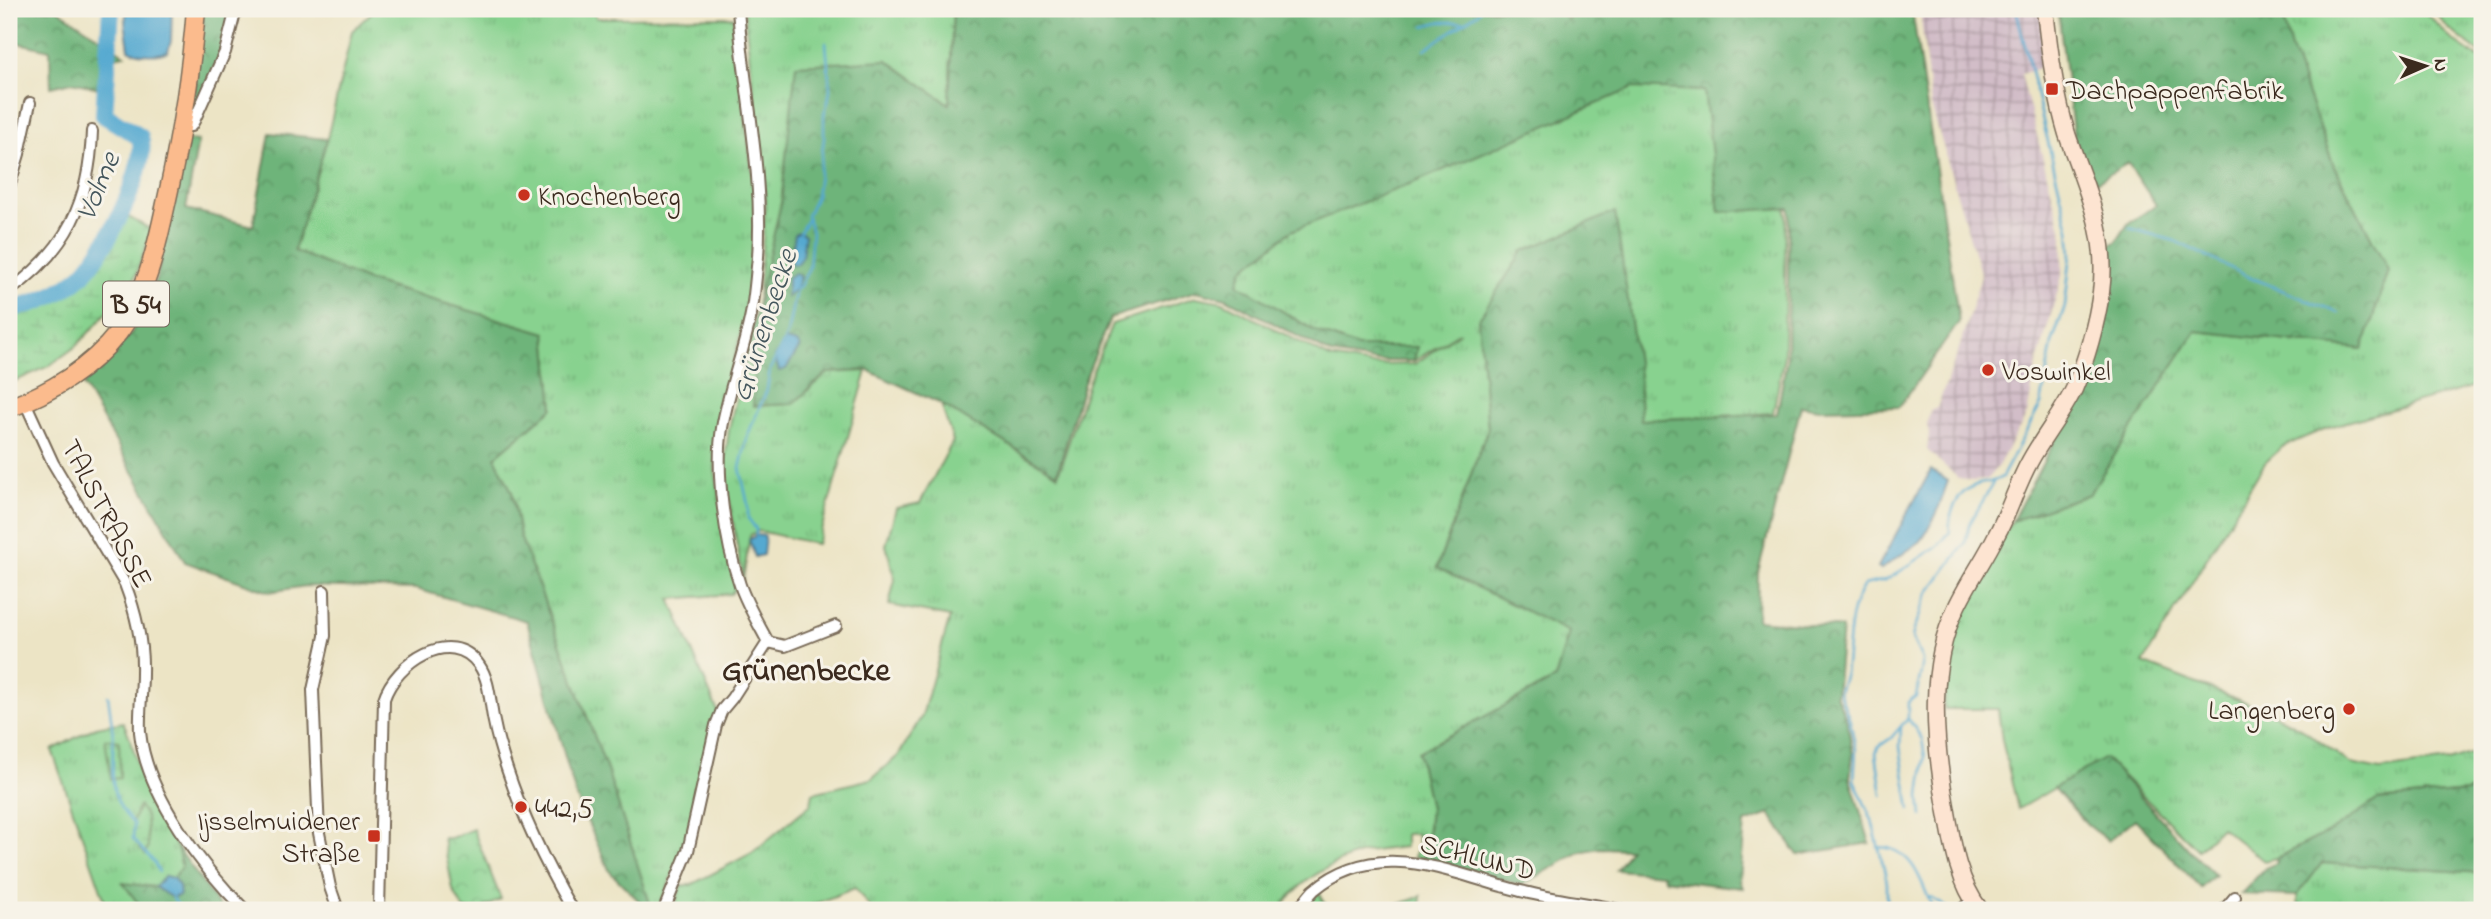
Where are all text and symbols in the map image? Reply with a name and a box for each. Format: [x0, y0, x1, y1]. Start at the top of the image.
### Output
north arrow [2390, 32, 2460, 102]
text: N [2426, 58, 2453, 73]
place label: Dachpappenfabrik [2065, 72, 2284, 113]
marker: Dachpappenfabrik [2044, 81, 2060, 97]
water label: Volme [66, 145, 134, 228]
place label: Knochenberg [538, 178, 681, 219]
marker: Knochenberg [516, 187, 532, 203]
water label: Grünenbecke [721, 243, 812, 408]
road number: B 54 [103, 282, 169, 326]
place label: Voswinkel [2001, 353, 2111, 394]
marker: Voswinkel [1980, 362, 1996, 378]
street label: TALSTRASSE [48, 433, 161, 596]
district label: Grünenbecke [722, 649, 892, 696]
place label: Langenberg [2208, 692, 2335, 733]
marker: Langenberg [2341, 701, 2357, 717]
place label: 442,5 [535, 790, 593, 831]
marker: 442,5 [513, 799, 529, 815]
place label: Ijsselmuidener Straße [197, 803, 360, 876]
street label: SCHLUND [1415, 825, 1539, 893]
marker: Ijsselmuidener Straße [366, 828, 382, 844]

